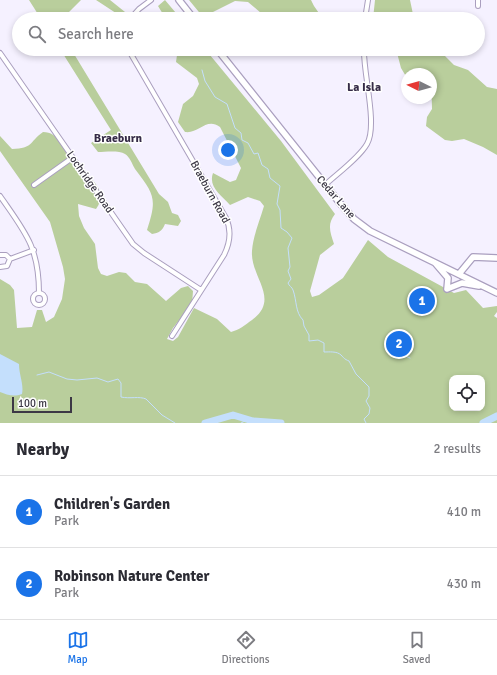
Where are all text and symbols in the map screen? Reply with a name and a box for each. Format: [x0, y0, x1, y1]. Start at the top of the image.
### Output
search box [12, 12, 485, 56]
icon: search [26, 23, 48, 45]
text: Search here [58, 25, 134, 43]
north arrow [401, 68, 437, 104]
district label: La Isla [347, 80, 381, 95]
district label: Braeburn [94, 131, 143, 146]
your location [218, 140, 238, 160]
street label: Lochridge Road [64, 149, 116, 216]
street label: Braeburn Road [188, 159, 233, 226]
street label: Cedar Lane [314, 173, 358, 221]
pin: 1 [409, 286, 435, 316]
pin: 2 [386, 329, 412, 359]
map controls [449, 375, 485, 411]
button: locate [449, 375, 485, 411]
scale bar [12, 395, 72, 414]
text: 100 m [18, 397, 47, 410]
text: Nearby [16, 439, 69, 460]
text: 2 results [433, 441, 481, 457]
text: Children's Garden [54, 495, 170, 513]
text: 1 [25, 504, 33, 520]
text: 410 m [447, 504, 481, 520]
text: Park [54, 513, 79, 529]
text: Robinson Nature Center [54, 567, 209, 585]
text: 2 [25, 576, 33, 592]
text: 430 m [447, 576, 481, 592]
text: Park [54, 585, 79, 601]
tab: Map [67, 629, 89, 666]
tab: Directions [222, 629, 270, 666]
tab: Saved [403, 629, 430, 666]

